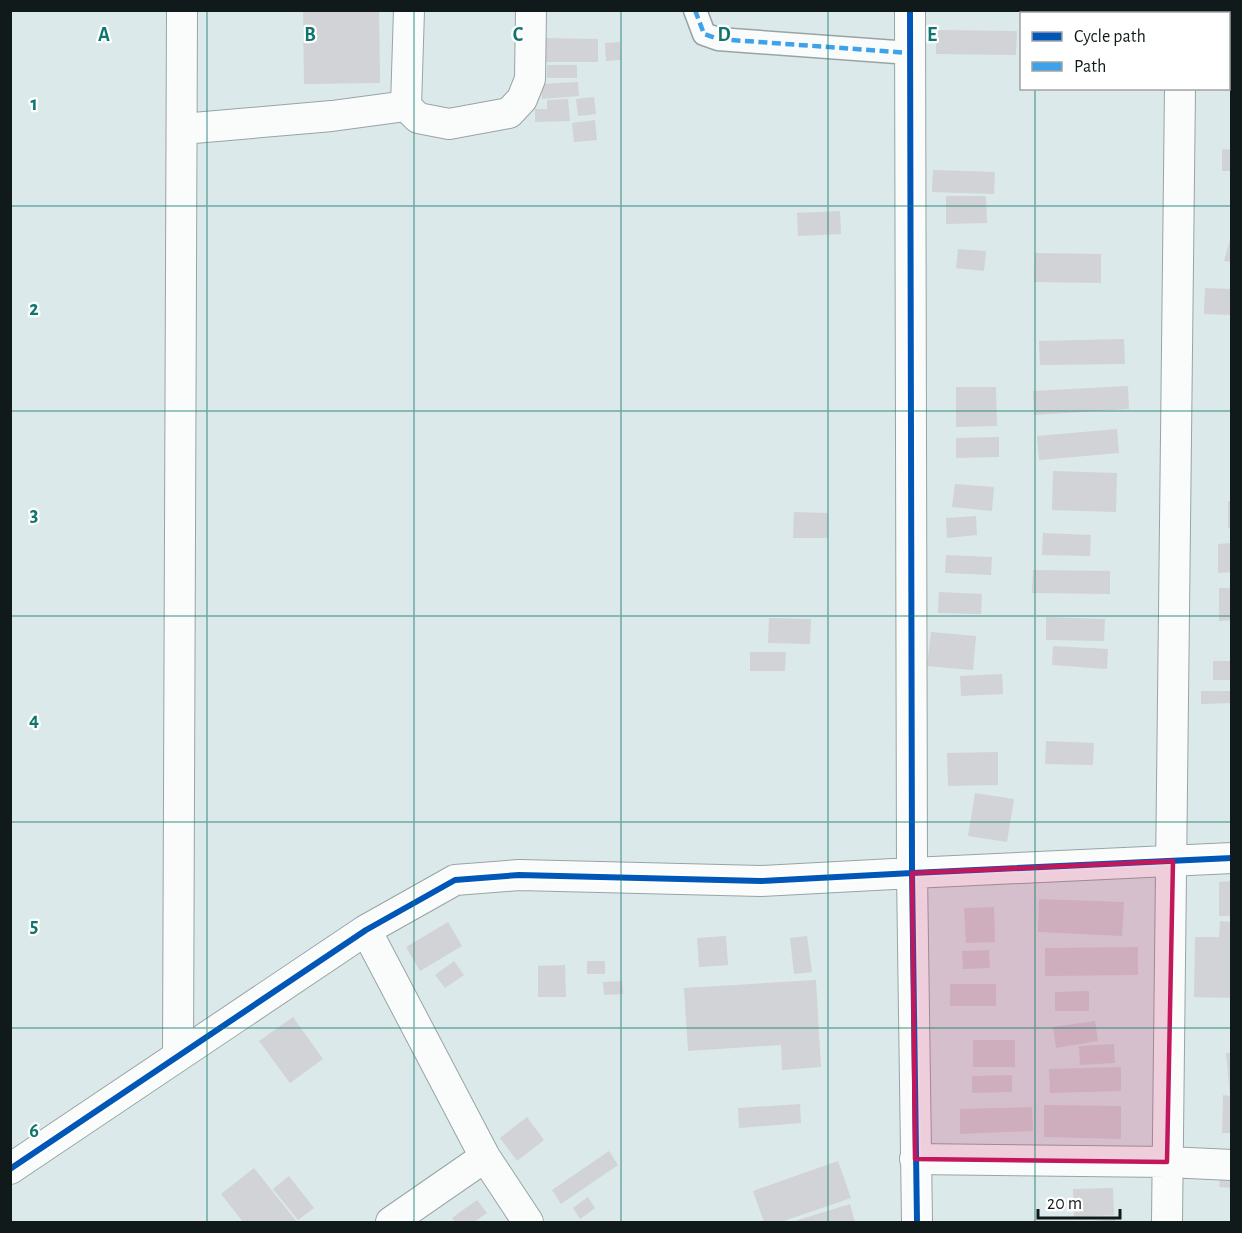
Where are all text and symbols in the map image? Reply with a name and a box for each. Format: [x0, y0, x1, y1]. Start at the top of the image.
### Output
legend [1020, 12, 1230, 90]
text: A [98, 25, 110, 45]
text: B [304, 25, 316, 45]
text: C [513, 25, 524, 45]
text: D [717, 25, 731, 45]
text: E [927, 25, 937, 45]
text: Cycle path [1074, 28, 1146, 46]
text: Path [1074, 58, 1106, 76]
text: 1 [30, 94, 38, 114]
text: 2 [29, 299, 39, 319]
text: 3 [30, 505, 38, 525]
text: 4 [29, 710, 39, 730]
text: 5 [30, 916, 38, 936]
text: 6 [29, 1121, 39, 1141]
scale bar [1038, 1182, 1120, 1220]
text: 20 m [1047, 1195, 1082, 1213]

